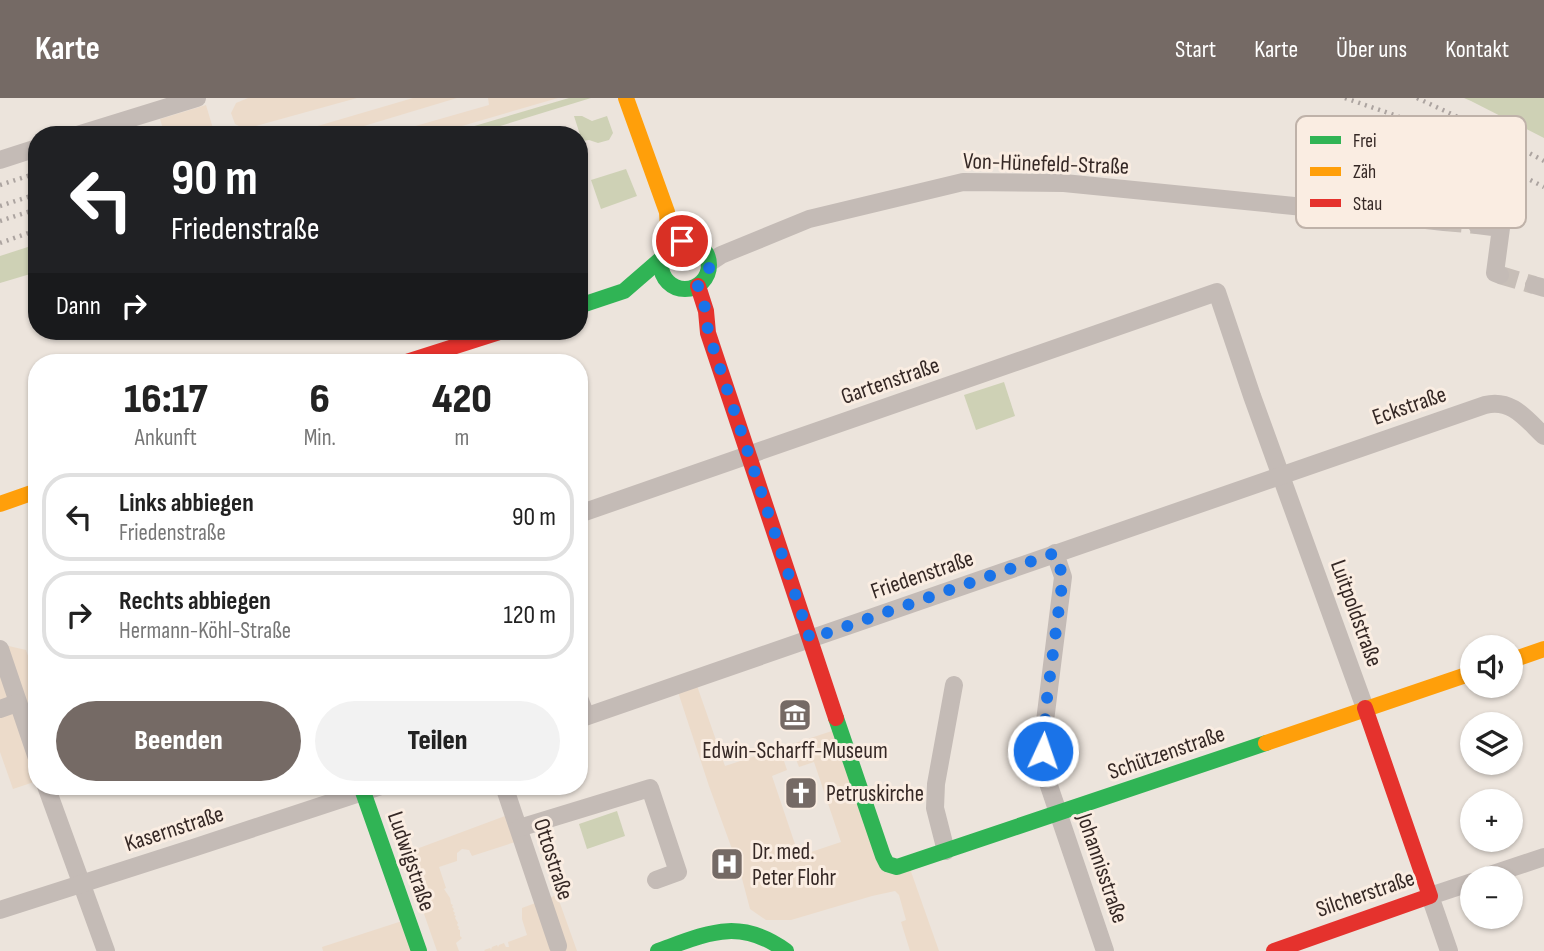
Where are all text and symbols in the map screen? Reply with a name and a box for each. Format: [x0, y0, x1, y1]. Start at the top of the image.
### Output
text: Karte [35, 29, 100, 69]
text: Start [1175, 35, 1216, 64]
text: Karte [1254, 35, 1298, 64]
text: Über uns [1336, 35, 1407, 64]
text: Kontakt [1445, 35, 1509, 64]
legend [1296, 116, 1526, 228]
text: Frei [1353, 130, 1377, 153]
street label: Von-Hünefeld-Straße [962, 147, 1130, 181]
text: 90 m [171, 150, 258, 209]
icon: left [56, 154, 147, 245]
text: Zäh [1353, 161, 1376, 184]
text: Stau [1353, 193, 1382, 216]
text: Friedenstraße [171, 210, 320, 249]
pin [652, 211, 712, 271]
icon: arrive [663, 222, 701, 260]
icon: right [115, 287, 153, 325]
text: Dann [56, 291, 101, 322]
street label: Gartenstraße [837, 351, 943, 411]
text: 16:17 [124, 374, 208, 425]
text: 6 [310, 374, 330, 425]
text: 420 [432, 374, 492, 425]
street label: Eckstraße [1369, 380, 1450, 432]
text: Ankunft [135, 424, 197, 452]
text: Min. [304, 424, 336, 452]
text: m [455, 424, 469, 452]
text: Links abbiegen [119, 488, 254, 519]
icon: left [60, 498, 98, 536]
text: 90 m [512, 502, 556, 533]
text: Friedenstraße [119, 519, 226, 547]
street label: Friedenstraße [867, 544, 977, 606]
street label: Luitpoldstraße [1324, 556, 1388, 671]
text: Rechts abbiegen [119, 586, 271, 617]
icon: right [60, 596, 98, 634]
text: 120 m [503, 600, 556, 631]
text: Hermann-Köhl-Straße [119, 617, 291, 645]
map controls [1460, 635, 1523, 929]
button: sound [1460, 635, 1523, 698]
museum icon: Edwin-Scharff-Museum [776, 696, 814, 734]
button: Beenden [56, 701, 301, 781]
button: Teilen [315, 701, 560, 781]
button: layers [1460, 712, 1523, 775]
position arrow [1006, 714, 1080, 788]
street label: Schützenstraße [1104, 720, 1229, 786]
place label: Edwin-Scharff-Museum [702, 737, 888, 765]
church icon: Petruskirche [782, 774, 820, 812]
place label: Petruskirche [826, 780, 924, 808]
button: + [1460, 789, 1523, 852]
street label: Kasernstraße [121, 800, 227, 858]
street label: Ludwigstraße [381, 808, 441, 915]
street label: Johannisstraße [1070, 809, 1134, 927]
street label: Ottostraße [527, 815, 579, 904]
place label: Dr. med. Peter Flohr [752, 838, 837, 892]
hospital icon: Dr. med. Peter Flohr [708, 845, 746, 883]
street label: Silcherstraße [1312, 864, 1418, 924]
button: − [1460, 866, 1523, 929]

